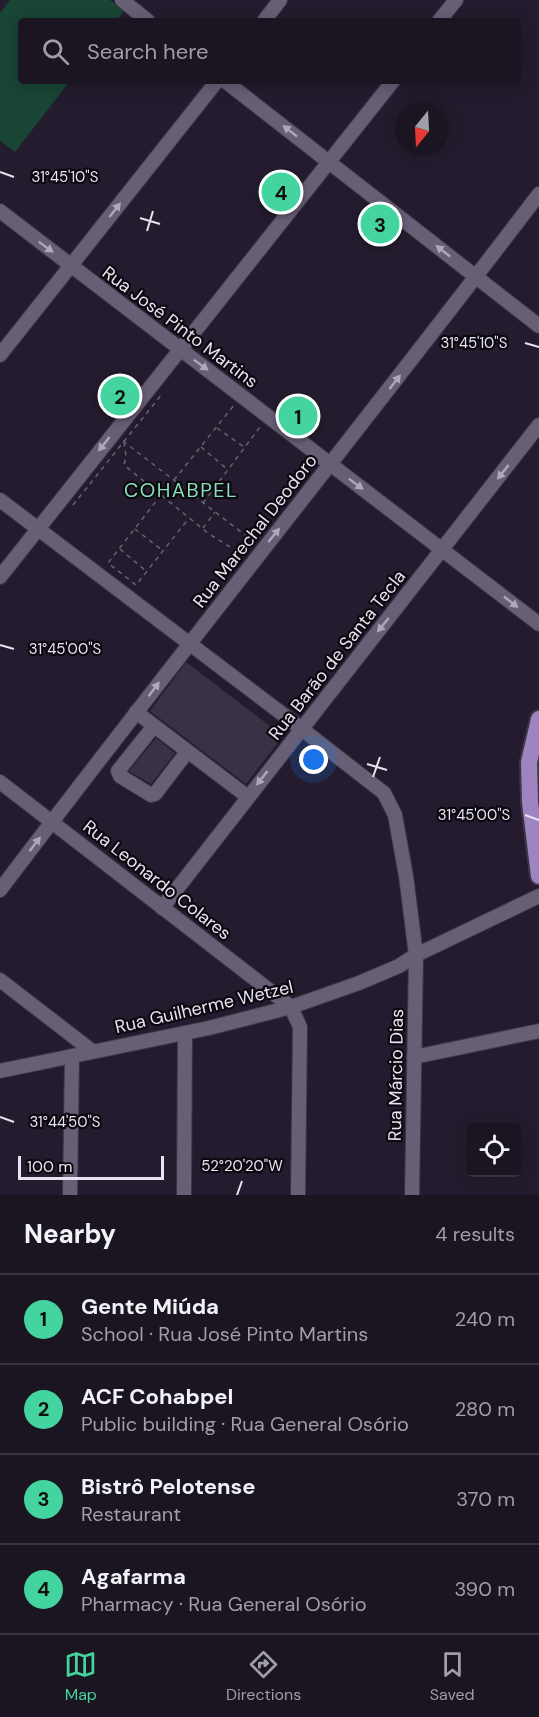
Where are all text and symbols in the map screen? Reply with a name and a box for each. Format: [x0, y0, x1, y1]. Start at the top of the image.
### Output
search box [18, 18, 521, 84]
icon: search [39, 35, 72, 68]
text: Search here [87, 37, 208, 66]
north arrow [395, 102, 449, 156]
one-way arrow [282, 126, 297, 138]
text: 31°45'10"S [32, 167, 99, 187]
pin: 4 [262, 170, 300, 214]
pin: 3 [360, 202, 400, 246]
one-way arrow [108, 203, 120, 218]
one-way arrow [38, 241, 54, 253]
one-way arrow [436, 246, 451, 258]
street label: Rua José Pinto Martins [97, 261, 263, 393]
text: 31°45'10"S [441, 333, 508, 353]
one-way arrow [194, 359, 209, 371]
pin: 2 [100, 374, 140, 418]
one-way arrow [388, 374, 401, 390]
pin: 1 [278, 394, 318, 438]
one-way arrow [98, 436, 110, 451]
street label: Rua Marechal Deodoro [188, 449, 322, 613]
one-way arrow [498, 464, 510, 479]
district label: COHABPEL [124, 477, 238, 503]
one-way arrow [349, 477, 364, 489]
one-way arrow [268, 528, 280, 543]
street label: Rua Barão de Santa Tecla [263, 565, 411, 745]
one-way arrow [503, 596, 519, 609]
one-way arrow [378, 618, 390, 633]
text: 31°45'00"S [29, 639, 102, 659]
one-way arrow [147, 681, 159, 696]
your location [299, 745, 328, 774]
one-way arrow [257, 771, 269, 786]
text: 31°45'00"S [438, 805, 511, 825]
street label: Rua Leonardo Colares [78, 815, 236, 945]
one-way arrow [29, 836, 41, 851]
street label: Rua Guilherme Wetzel [113, 975, 295, 1039]
street label: Rua Márcio Dias [383, 1009, 409, 1141]
text: 31°44'50"S [29, 1112, 101, 1132]
map controls [467, 1123, 521, 1177]
button: locate [467, 1123, 521, 1177]
scale bar [18, 1153, 164, 1180]
text: 100 m [27, 1156, 72, 1177]
text: 52°20'20"W [201, 1156, 283, 1176]
text: Nearby [24, 1217, 116, 1251]
text: 4 results [435, 1221, 515, 1247]
text: Gente Miúda [81, 1292, 219, 1321]
text: 1 [40, 1306, 47, 1332]
text: 240 m [455, 1306, 515, 1332]
text: School · Rua José Pinto Martins [81, 1321, 368, 1347]
text: ACF Cohabpel [81, 1382, 233, 1411]
text: 2 [38, 1396, 49, 1422]
text: 280 m [455, 1396, 515, 1422]
text: Public building · Rua General Osório [81, 1411, 409, 1437]
text: Bistrô Pelotense [81, 1472, 255, 1501]
text: 3 [37, 1486, 50, 1512]
text: 370 m [456, 1486, 515, 1512]
text: Restaurant [81, 1501, 181, 1527]
text: Agafarma [81, 1562, 186, 1591]
text: 4 [37, 1576, 50, 1602]
text: 390 m [454, 1576, 515, 1602]
text: Pharmacy · Rua General Osório [81, 1591, 367, 1617]
tab: Map [64, 1648, 97, 1705]
tab: Directions [226, 1648, 301, 1705]
tab: Saved [430, 1648, 475, 1705]

